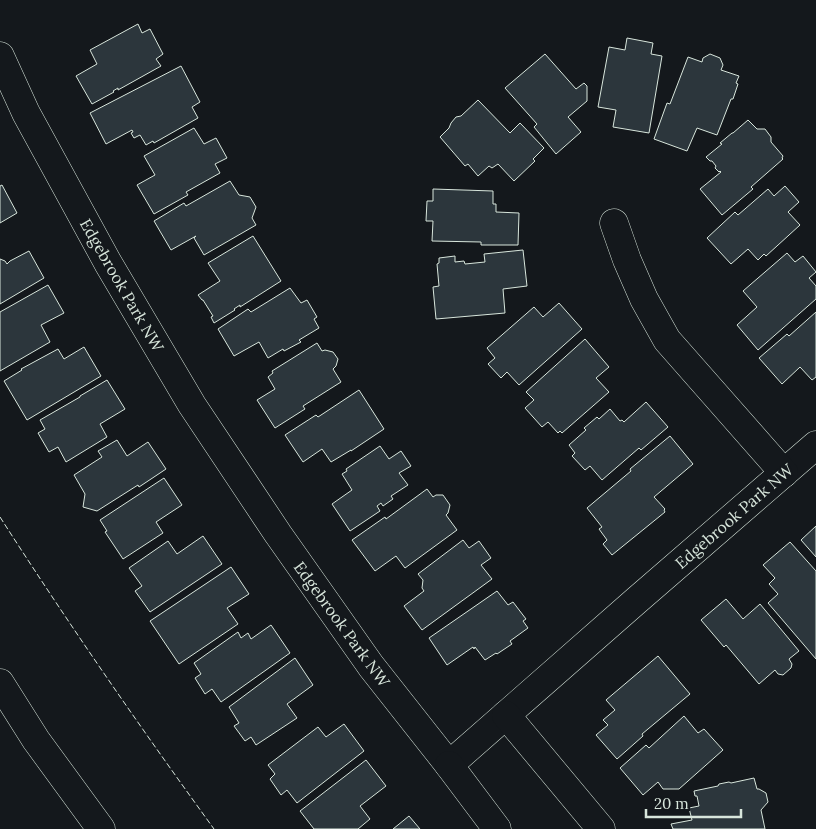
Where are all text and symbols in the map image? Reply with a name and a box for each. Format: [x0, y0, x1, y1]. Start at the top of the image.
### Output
street label: Edgebrook Park NW [76, 215, 169, 356]
street label: Edgebrook Park NW [671, 458, 798, 573]
street label: Edgebrook Park NW [290, 557, 395, 692]
scale bar [646, 786, 741, 818]
text: 20 m [654, 794, 689, 813]

